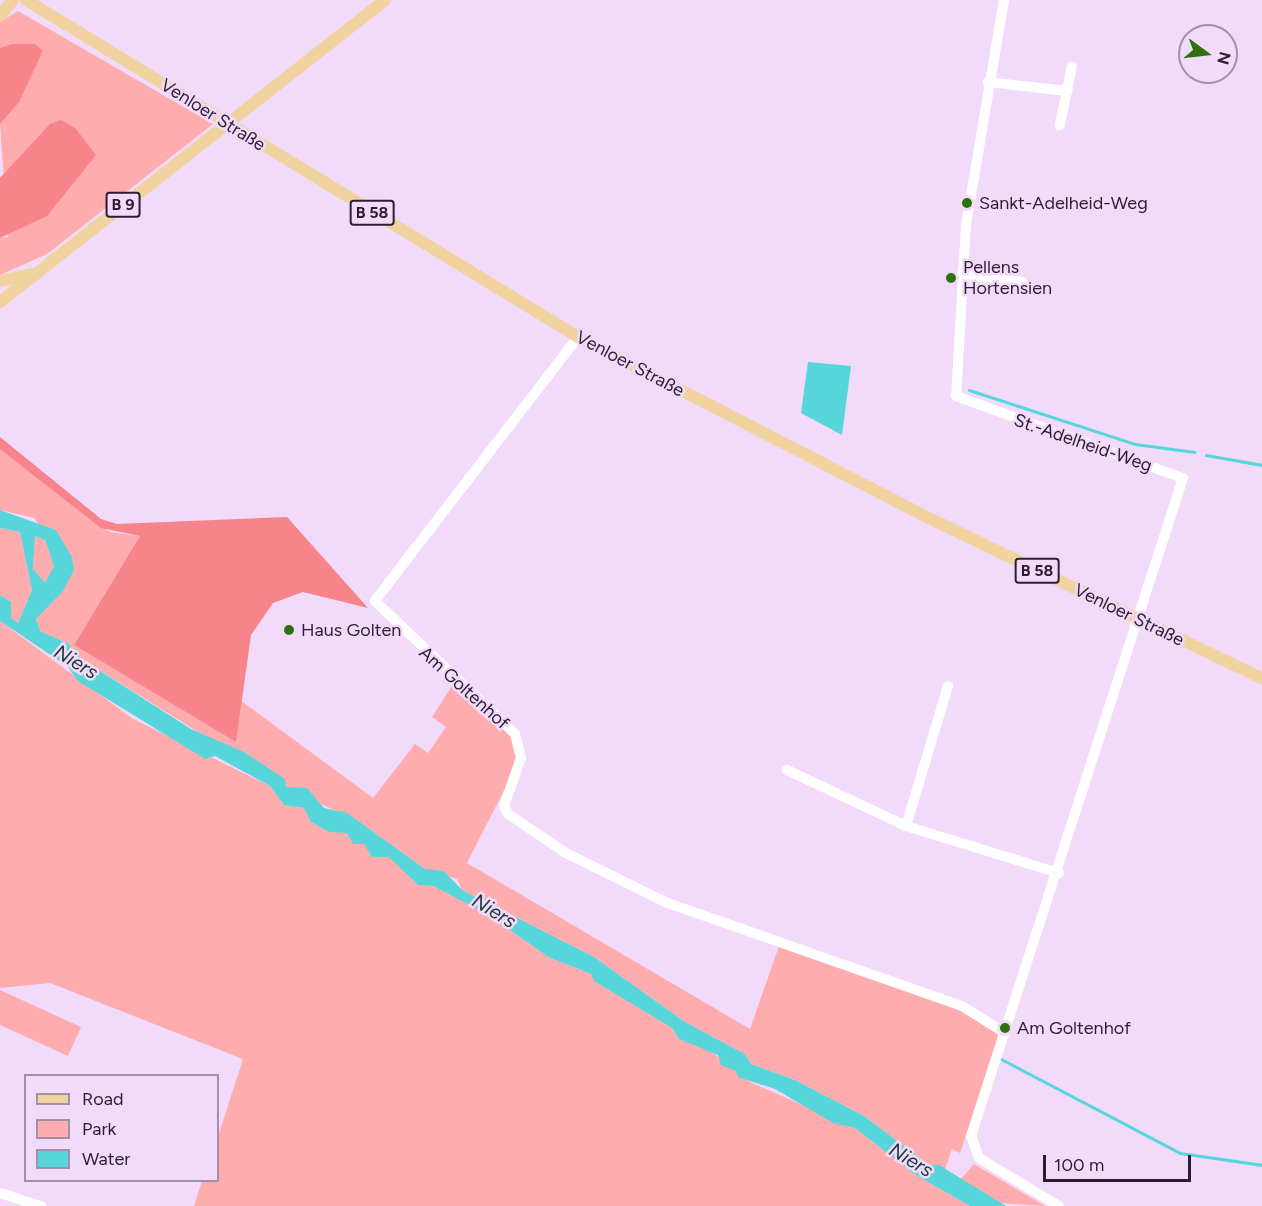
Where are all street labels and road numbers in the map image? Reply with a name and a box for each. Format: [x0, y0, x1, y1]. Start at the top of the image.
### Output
street label: Venloer Straße [157, 74, 269, 156]
road number: B 9 [105, 192, 141, 218]
road number: B 58 [350, 200, 394, 226]
street label: Venloer Straße [572, 326, 688, 402]
street label: St.-Adelheid-Weg [1011, 409, 1155, 477]
road number: B 58 [1014, 558, 1060, 584]
street label: Venloer Straße [1071, 579, 1187, 651]
street label: Am Goltenhof [414, 642, 514, 734]

